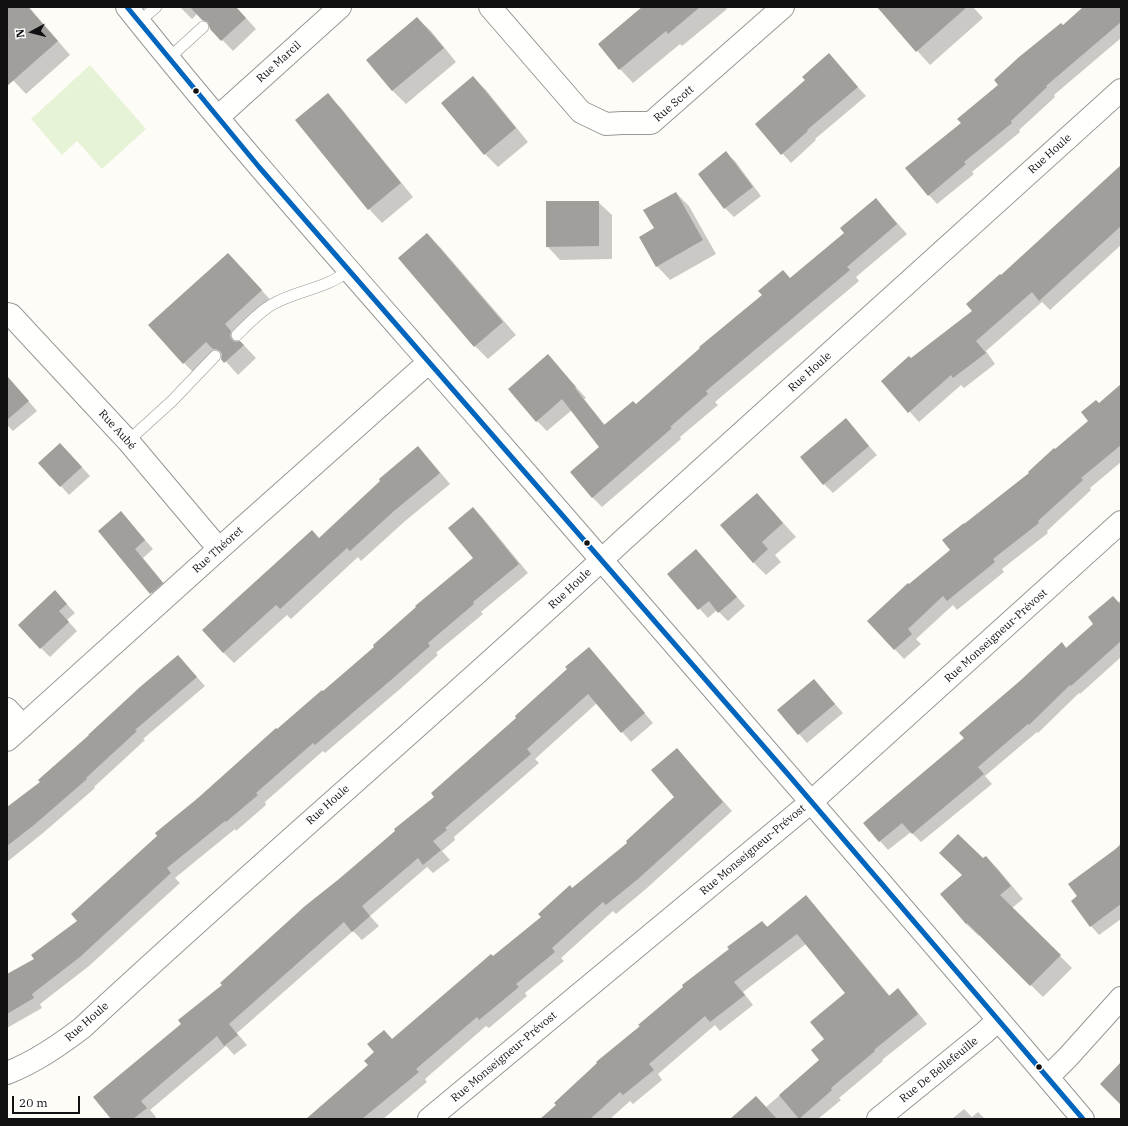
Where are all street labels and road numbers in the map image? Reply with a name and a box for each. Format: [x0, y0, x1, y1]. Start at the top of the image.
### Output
street label: Rue Marcil [254, 39, 304, 85]
street label: Rue Scott [651, 83, 697, 125]
street label: Rue Houle [1026, 131, 1074, 177]
street label: Rue Houle [786, 349, 834, 395]
street label: Rue Aubé [96, 407, 138, 453]
street label: Rue Théoret [190, 524, 246, 576]
street label: Rue Houle [546, 566, 594, 612]
street label: Rue Monseigneur-Prévost [942, 586, 1050, 686]
street label: Rue Houle [304, 782, 352, 828]
street label: Rue Monseigneur-Prévost [698, 802, 808, 898]
street label: Rue Houle [62, 999, 112, 1045]
street label: Rue Monseigneur-Prévost [449, 1009, 559, 1105]
street label: Rue De Bellefeuille [897, 1034, 981, 1106]

